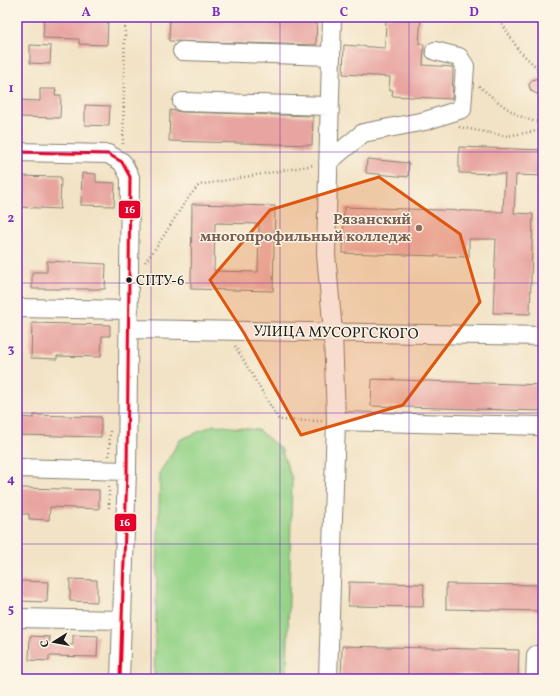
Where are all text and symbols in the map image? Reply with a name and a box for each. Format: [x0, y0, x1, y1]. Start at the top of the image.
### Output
text: A [81, 4, 91, 22]
text: B [212, 4, 221, 22]
text: C [340, 4, 348, 22]
text: D [469, 4, 479, 22]
text: 1 [8, 80, 14, 98]
line badge: 16 [118, 200, 141, 219]
text: 16 [125, 203, 135, 218]
text: 2 [8, 210, 15, 228]
place label: Рязанский многопрофильный колледж [200, 210, 411, 248]
marker: Рязанский многопрофильный колледж [414, 223, 424, 233]
place label: СПТУ-6 [136, 272, 184, 291]
marker: СПТУ-6 [124, 275, 134, 285]
street label: УЛИЦА МУСОРГСКОГО [253, 322, 419, 345]
text: 3 [8, 341, 15, 359]
text: 4 [7, 471, 15, 489]
line badge: 16 [114, 513, 137, 532]
text: 16 [120, 516, 130, 531]
text: 5 [8, 601, 14, 619]
north arrow [34, 622, 74, 662]
text: С [38, 639, 54, 649]

